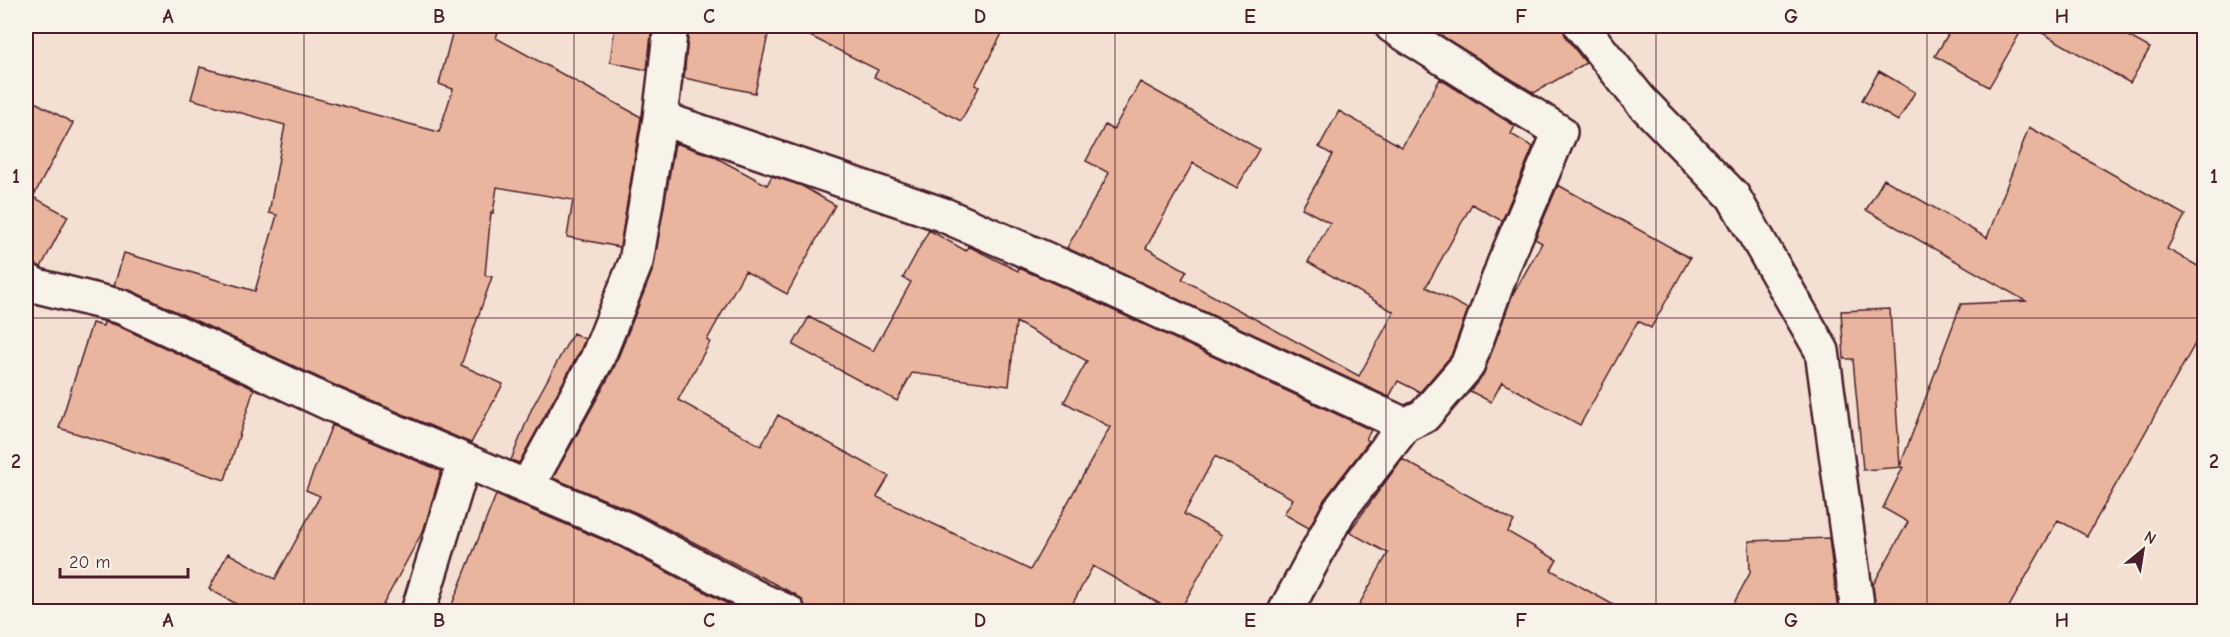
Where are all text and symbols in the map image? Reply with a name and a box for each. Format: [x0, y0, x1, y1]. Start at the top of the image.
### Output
text: A [162, 5, 174, 28]
text: B [433, 5, 445, 28]
text: C [703, 5, 715, 28]
text: D [974, 5, 986, 28]
text: E [1244, 5, 1256, 28]
text: F [1515, 5, 1527, 28]
text: G [1784, 5, 1798, 28]
text: H [2055, 5, 2069, 28]
text: 1 [12, 165, 20, 188]
text: 1 [2210, 165, 2218, 188]
text: 2 [11, 450, 21, 473]
text: 2 [2209, 450, 2219, 473]
north arrow [2113, 520, 2173, 580]
text: N [2141, 527, 2159, 548]
scale bar [60, 541, 188, 579]
text: 20 m [69, 552, 110, 573]
text: A [162, 609, 174, 632]
text: B [433, 609, 445, 632]
text: C [703, 609, 715, 632]
text: D [974, 609, 986, 632]
text: E [1244, 609, 1256, 632]
text: F [1515, 609, 1527, 632]
text: G [1784, 609, 1798, 632]
text: H [2055, 609, 2069, 632]

